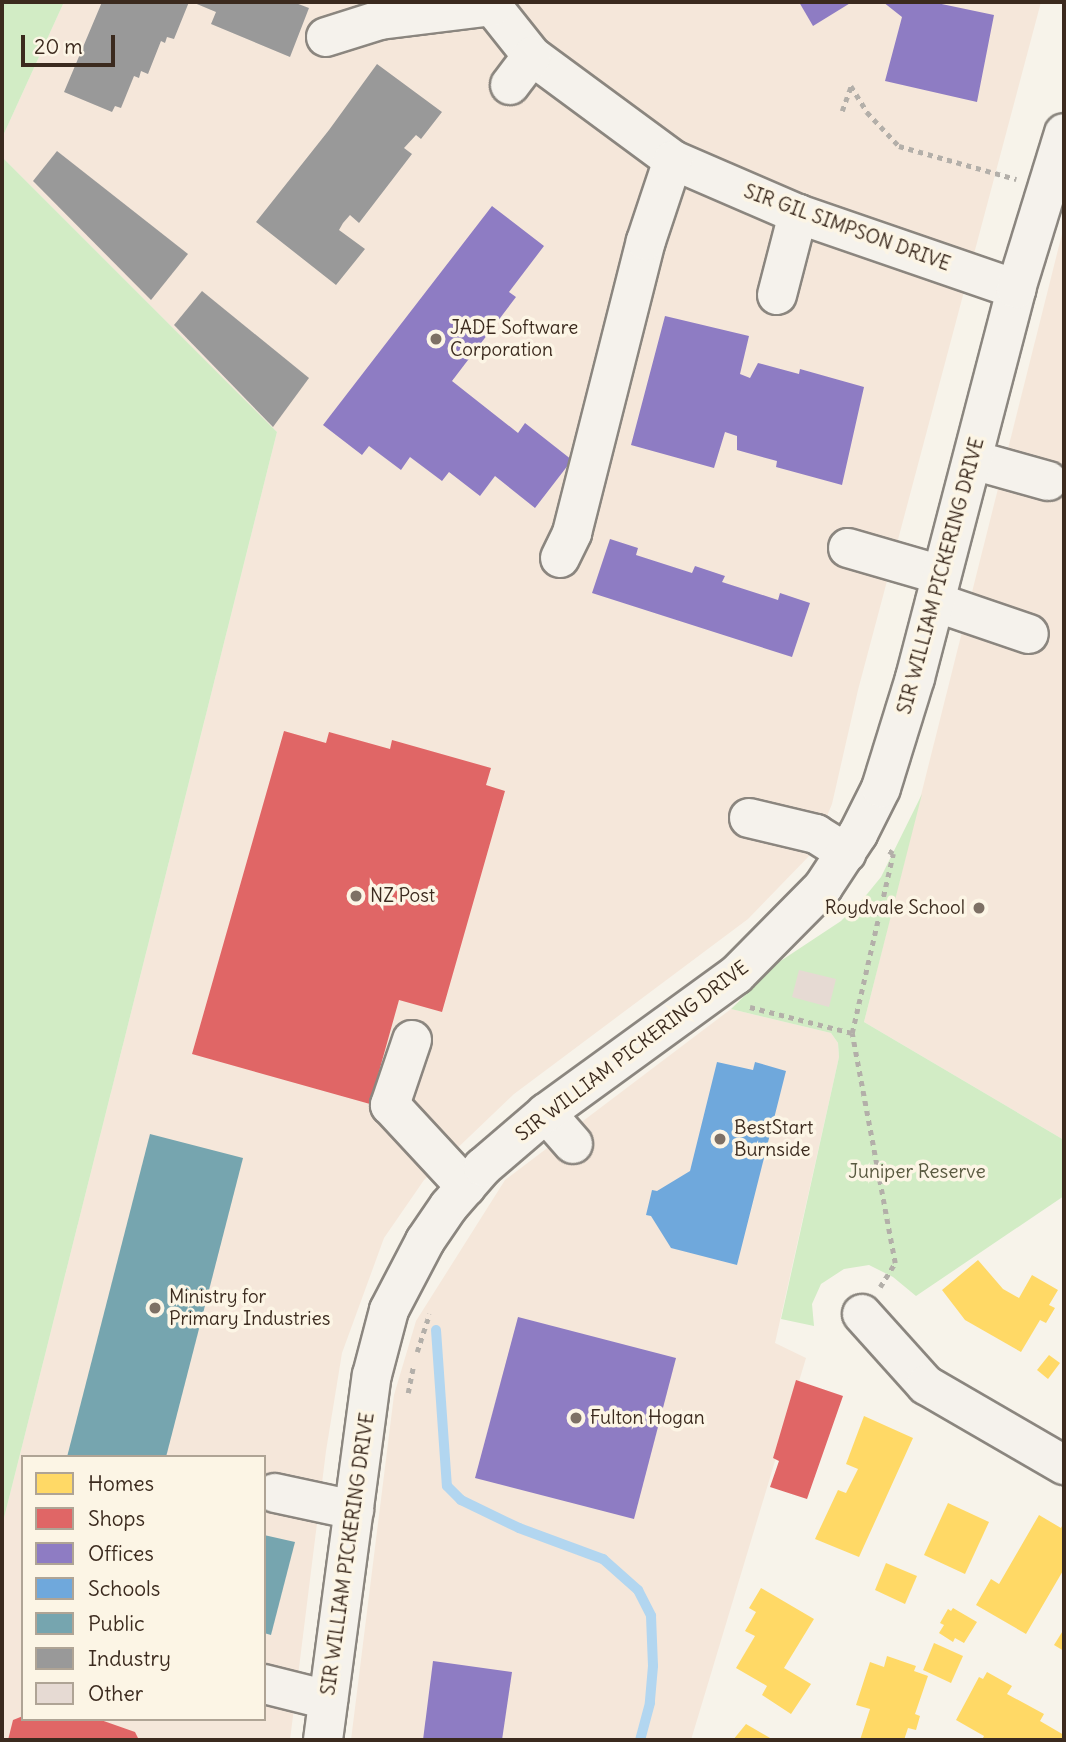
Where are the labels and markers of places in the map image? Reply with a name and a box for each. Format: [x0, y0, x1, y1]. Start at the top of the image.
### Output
place label: JADE Software Corporation [450, 317, 578, 361]
marker: JADE Software Corporation [428, 331, 444, 347]
place label: NZ Post [370, 885, 435, 907]
marker: NZ Post [348, 888, 364, 904]
place label: Roydvale School [825, 897, 965, 919]
marker: Roydvale School [971, 900, 987, 916]
place label: BestStart Burnside [734, 1117, 813, 1161]
marker: BestStart Burnside [712, 1131, 728, 1147]
place label: Ministry for Primary Industries [169, 1286, 330, 1330]
marker: Ministry for Primary Industries [147, 1300, 163, 1316]
place label: Fulton Hogan [590, 1407, 705, 1429]
marker: Fulton Hogan [568, 1410, 584, 1426]

